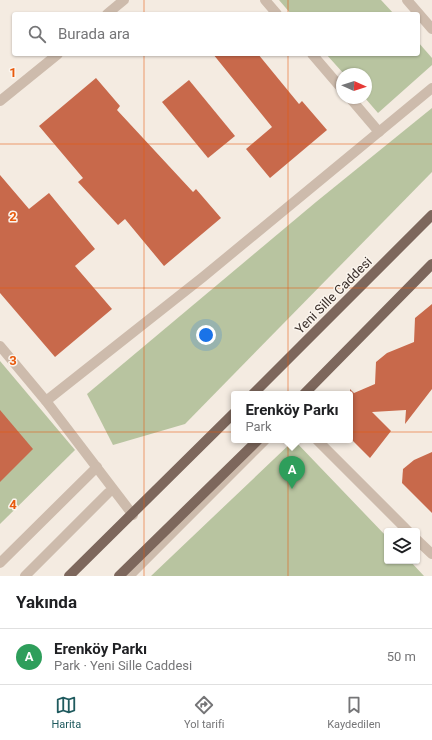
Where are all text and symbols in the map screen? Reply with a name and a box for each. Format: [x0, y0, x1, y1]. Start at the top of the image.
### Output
search box [12, 12, 420, 56]
icon: search [26, 23, 48, 45]
text: Burada ara [58, 25, 130, 43]
text: 1 [9, 65, 17, 80]
north arrow [336, 68, 372, 104]
text: 2 [9, 209, 17, 224]
street label: Yeni Sille Caddesi [292, 254, 375, 337]
your location [196, 325, 216, 345]
text: 3 [9, 353, 17, 368]
popup [231, 391, 353, 443]
text: Erenköy Parkı [245, 401, 339, 419]
text: Park [245, 419, 272, 434]
pin: A [279, 456, 305, 489]
text: 4 [9, 497, 17, 512]
map controls [384, 528, 420, 564]
button: layers [384, 528, 420, 564]
text: Yakında [16, 592, 77, 612]
text: Erenköy Parkı [54, 640, 147, 658]
text: A [25, 649, 33, 664]
text: 50 m [387, 649, 416, 664]
text: Park · Yeni Sille Caddesi [54, 658, 192, 673]
tab: Harita [51, 694, 81, 731]
tab: Yol tarifi [184, 694, 224, 731]
tab: Kaydedilen [327, 694, 381, 731]

